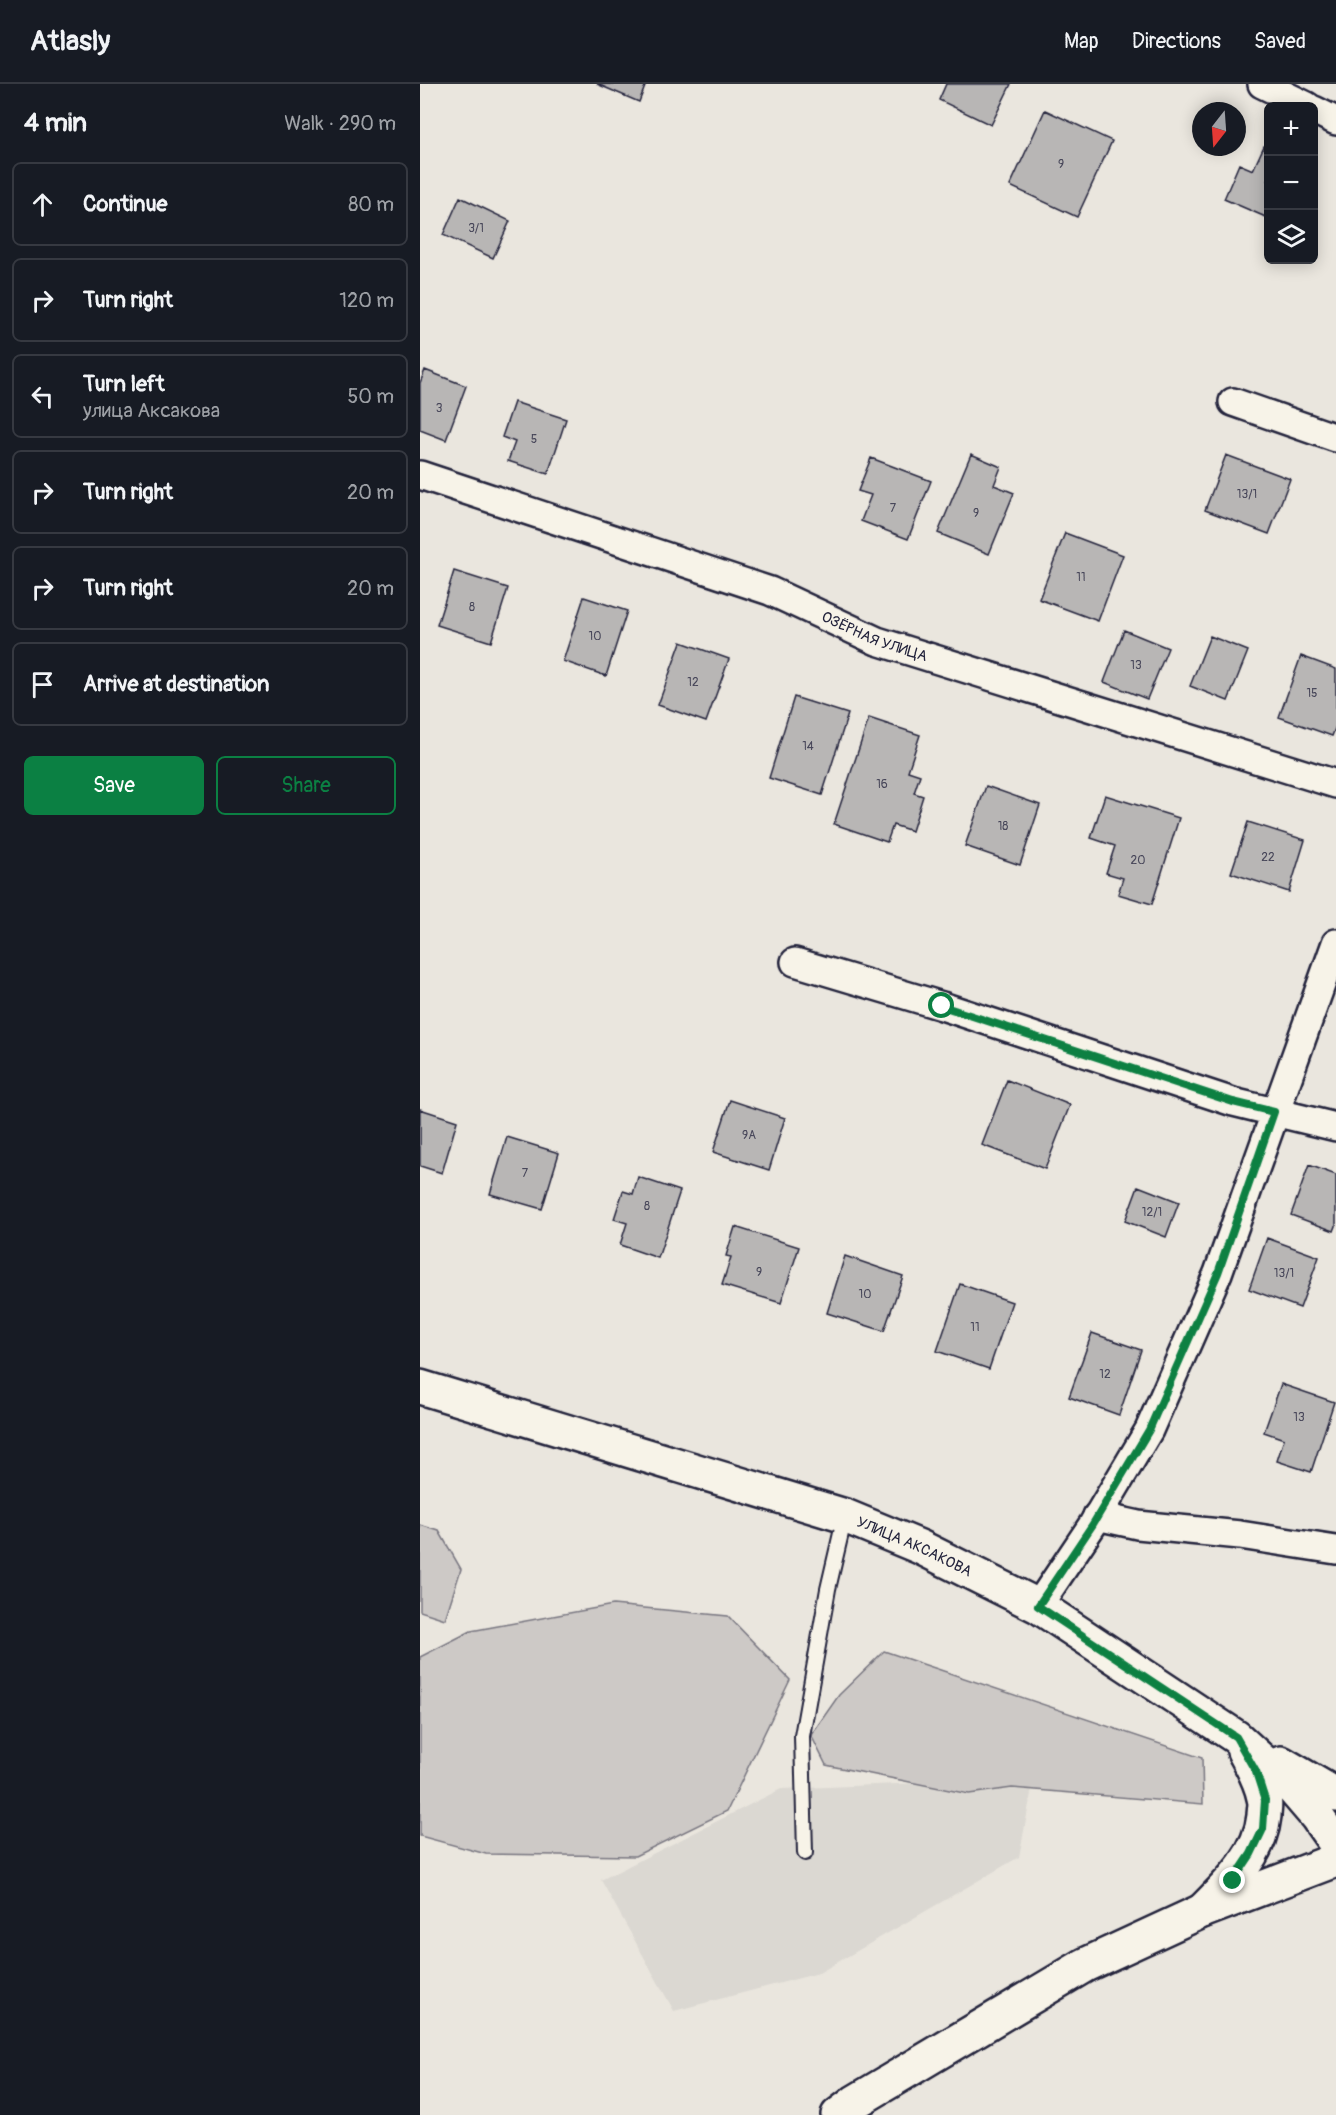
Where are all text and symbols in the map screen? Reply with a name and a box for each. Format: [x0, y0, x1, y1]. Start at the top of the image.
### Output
text: Atlasly [30, 24, 110, 59]
text: Map [1064, 28, 1099, 55]
text: Directions [1132, 28, 1221, 55]
text: Saved [1254, 28, 1306, 55]
north arrow [1192, 102, 1246, 156]
map controls [1264, 102, 1318, 264]
button: + [1264, 102, 1318, 156]
text: 4 min [24, 107, 87, 139]
text: Walk · 290 m [284, 111, 396, 136]
button: − [1264, 156, 1318, 210]
house number: 9 [1058, 157, 1064, 172]
icon: ahead [26, 188, 59, 221]
text: Continue [83, 190, 167, 218]
text: 80 m [348, 192, 394, 217]
button: layers [1264, 210, 1318, 264]
house number: 3/1 [468, 221, 484, 236]
icon: right [26, 284, 59, 317]
text: Turn right [83, 286, 173, 314]
text: 120 m [339, 288, 394, 313]
text: Turn left [83, 370, 165, 398]
icon: left [26, 380, 59, 413]
text: 50 m [347, 384, 394, 409]
text: улица Аксакова [83, 398, 220, 423]
house number: 3 [436, 401, 443, 416]
house number: 5 [531, 432, 537, 447]
icon: right [26, 476, 59, 509]
text: Turn right [83, 478, 173, 506]
text: 20 m [347, 480, 394, 505]
house number: 13/1 [1237, 487, 1257, 502]
house number: 7 [890, 501, 897, 516]
house number: 9 [973, 506, 979, 521]
house number: 11 [1076, 570, 1086, 585]
icon: right [26, 572, 59, 605]
text: Turn right [83, 574, 173, 602]
text: 20 m [347, 576, 394, 601]
house number: 8 [469, 600, 475, 615]
street label: ОЗЁРНАЯ УЛИЦА [818, 607, 930, 666]
house number: 10 [589, 629, 601, 644]
house number: 13 [1130, 658, 1142, 673]
icon: arrive [26, 668, 59, 701]
text: Arrive at destination [83, 670, 269, 698]
house number: 12 [687, 675, 699, 690]
house number: 15 [1306, 686, 1318, 701]
house number: 14 [802, 739, 814, 754]
button: Save [24, 756, 204, 815]
button: Share [216, 756, 396, 815]
house number: 16 [876, 777, 888, 792]
house number: 18 [998, 819, 1008, 834]
house number: 22 [1261, 850, 1275, 865]
house number: 20 [1131, 853, 1145, 868]
route start [928, 992, 954, 1018]
house number: 9А [742, 1128, 756, 1143]
house number: 7 [522, 1166, 529, 1181]
house number: 8 [644, 1199, 650, 1214]
house number: 12/1 [1142, 1205, 1162, 1220]
house number: 9 [756, 1265, 762, 1280]
house number: 13/1 [1274, 1266, 1294, 1281]
house number: 10 [859, 1287, 871, 1302]
house number: 11 [970, 1320, 980, 1335]
house number: 12 [1099, 1367, 1111, 1382]
house number: 13 [1293, 1410, 1305, 1425]
street label: УЛИЦА АКСАКОВА [854, 1513, 975, 1582]
route end [1219, 1867, 1245, 1893]

